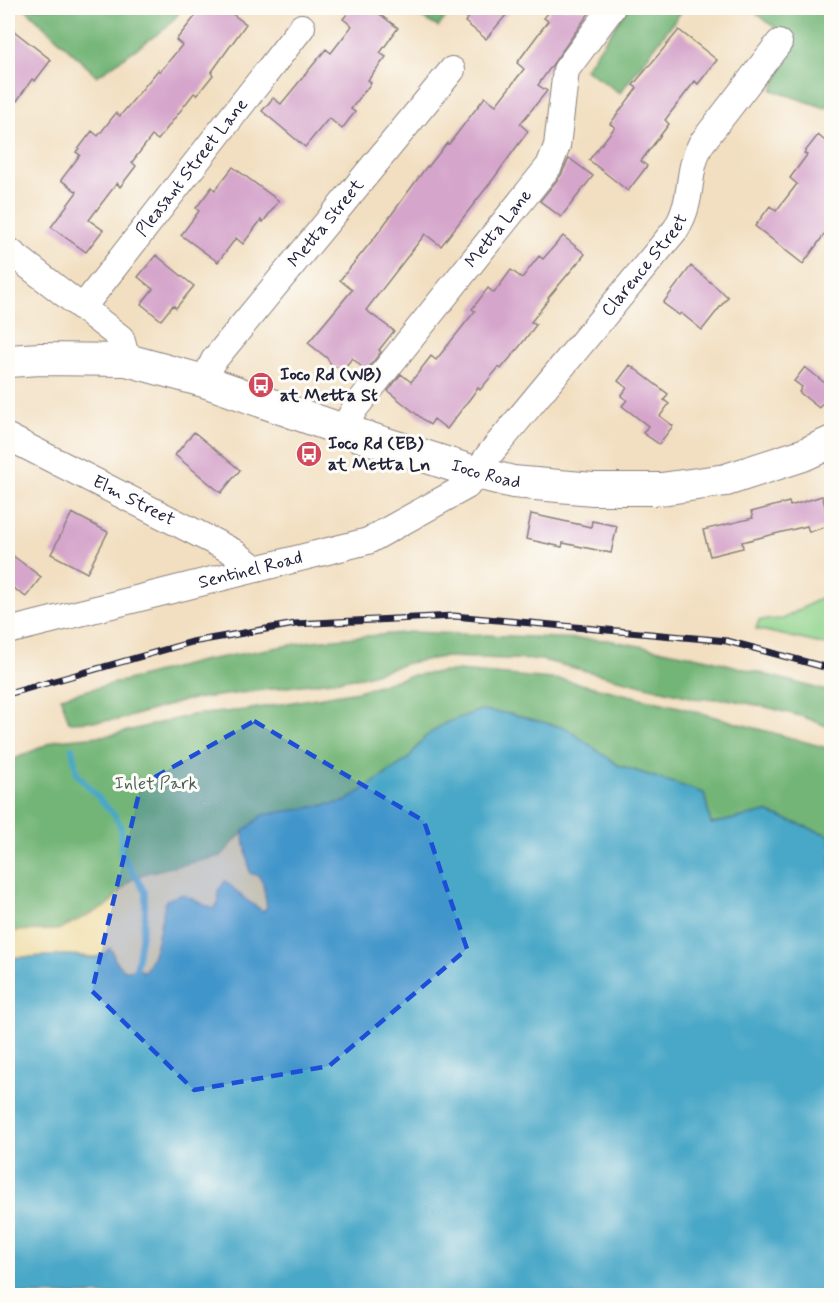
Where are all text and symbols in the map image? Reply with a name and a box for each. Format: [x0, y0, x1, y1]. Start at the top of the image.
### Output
street label: Pleasant Street Lane [130, 93, 254, 242]
street label: Metta Street [283, 174, 370, 273]
street label: Metta Lane [460, 184, 538, 273]
street label: Clarence Street [596, 210, 694, 322]
place label: Ioco Rd (WB) at Metta St [280, 363, 381, 408]
bus stop icon: Ioco Rd (WB) at Metta St [246, 370, 276, 400]
place label: Ioco Rd (EB) at Metta Ln [328, 432, 430, 477]
bus stop icon: Ioco Rd (EB) at Metta Ln [294, 439, 324, 469]
street label: Ioco Road [448, 453, 521, 495]
street label: Elm Street [88, 470, 179, 532]
street label: Sentinel Road [196, 546, 305, 595]
park label: Inlet Park [115, 772, 198, 796]

